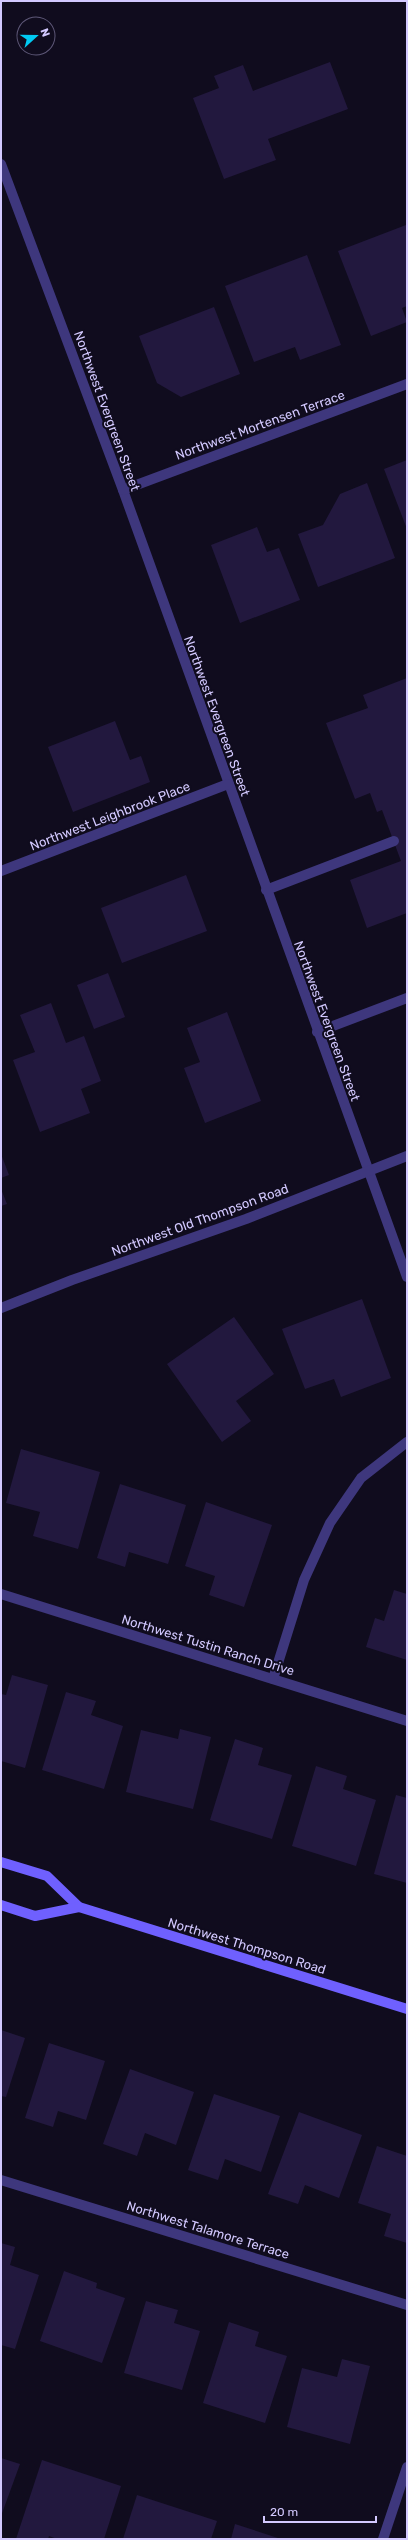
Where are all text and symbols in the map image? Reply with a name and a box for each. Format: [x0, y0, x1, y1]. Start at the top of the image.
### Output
north arrow [16, 16, 56, 56]
text: N [37, 27, 52, 39]
street label: Northwest Evergreen Street [70, 329, 143, 493]
street label: Northwest Mortensen Terrace [173, 387, 347, 463]
street label: Northwest Evergreen Street [180, 634, 253, 798]
street label: Northwest Leighbrook Place [28, 778, 193, 854]
street label: Northwest Evergreen Street [290, 939, 363, 1103]
street label: Northwest Old Thompson Road [109, 1181, 291, 1259]
street label: Northwest Tustin Ranch Drive [120, 1612, 296, 1678]
street label: Northwest Thompson Road [166, 1915, 328, 1977]
street label: Northwest Talamore Terrace [125, 2198, 291, 2262]
scale bar [264, 2498, 376, 2524]
text: 20 m [270, 2505, 298, 2519]

